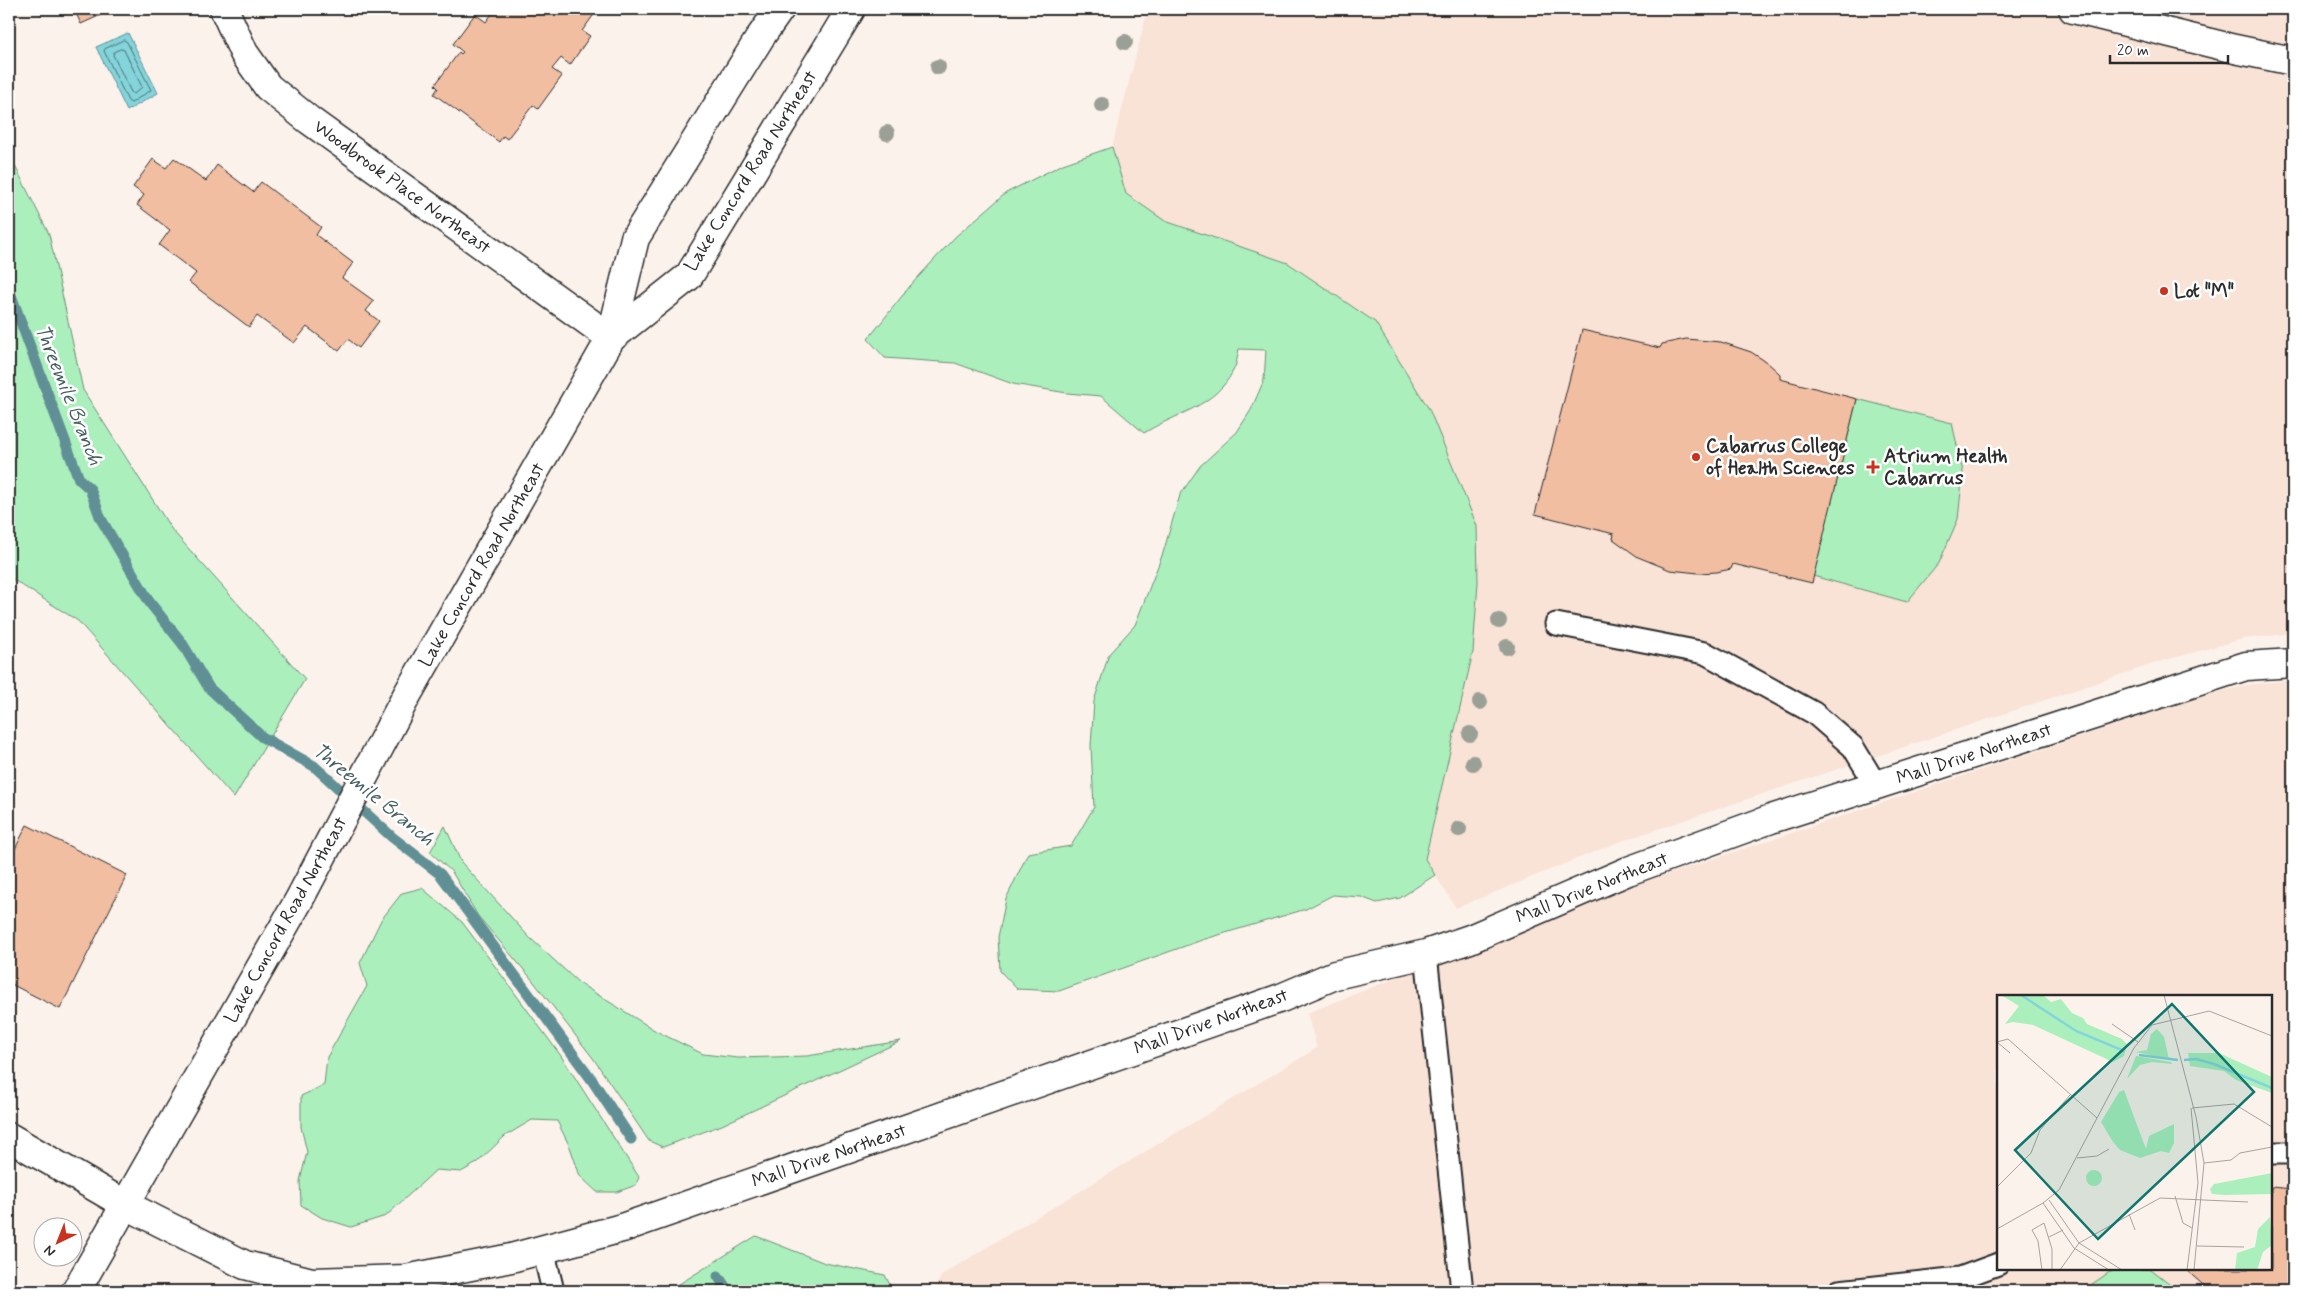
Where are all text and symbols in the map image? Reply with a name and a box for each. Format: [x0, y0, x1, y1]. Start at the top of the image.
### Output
scale bar [2110, 32, 2227, 64]
text: 20 m [2117, 41, 2149, 61]
street label: Lake Concord Road Northeast [679, 66, 823, 276]
street label: Woodbrook Place Northeast [308, 114, 496, 260]
place label: Lot "M" [2174, 279, 2234, 304]
marker: Lot "M" [2158, 285, 2170, 297]
water label: Threemile Branch [27, 321, 109, 470]
place label: Cabarrus College of Health Sciences [1706, 434, 1855, 481]
place label: Atrium Health Cabarrus [1884, 444, 2008, 491]
marker: Cabarrus College of Health Sciences [1690, 451, 1702, 463]
street label: Lake Concord Road Northeast [413, 458, 551, 672]
marker: Atrium Health Cabarrus [1866, 460, 1880, 474]
street label: Mall Drive Northeast [1893, 717, 2055, 791]
water label: Threemile Branch [306, 737, 440, 853]
street label: Lake Concord Road Northeast [219, 812, 353, 1028]
street label: Mall Drive Northeast [1512, 846, 1672, 930]
street label: Mall Drive Northeast [1131, 983, 1291, 1061]
inset map [1997, 995, 2272, 1270]
street label: Mall Drive Northeast [748, 1118, 910, 1194]
north arrow [32, 1218, 82, 1268]
text: N [40, 1241, 59, 1261]

